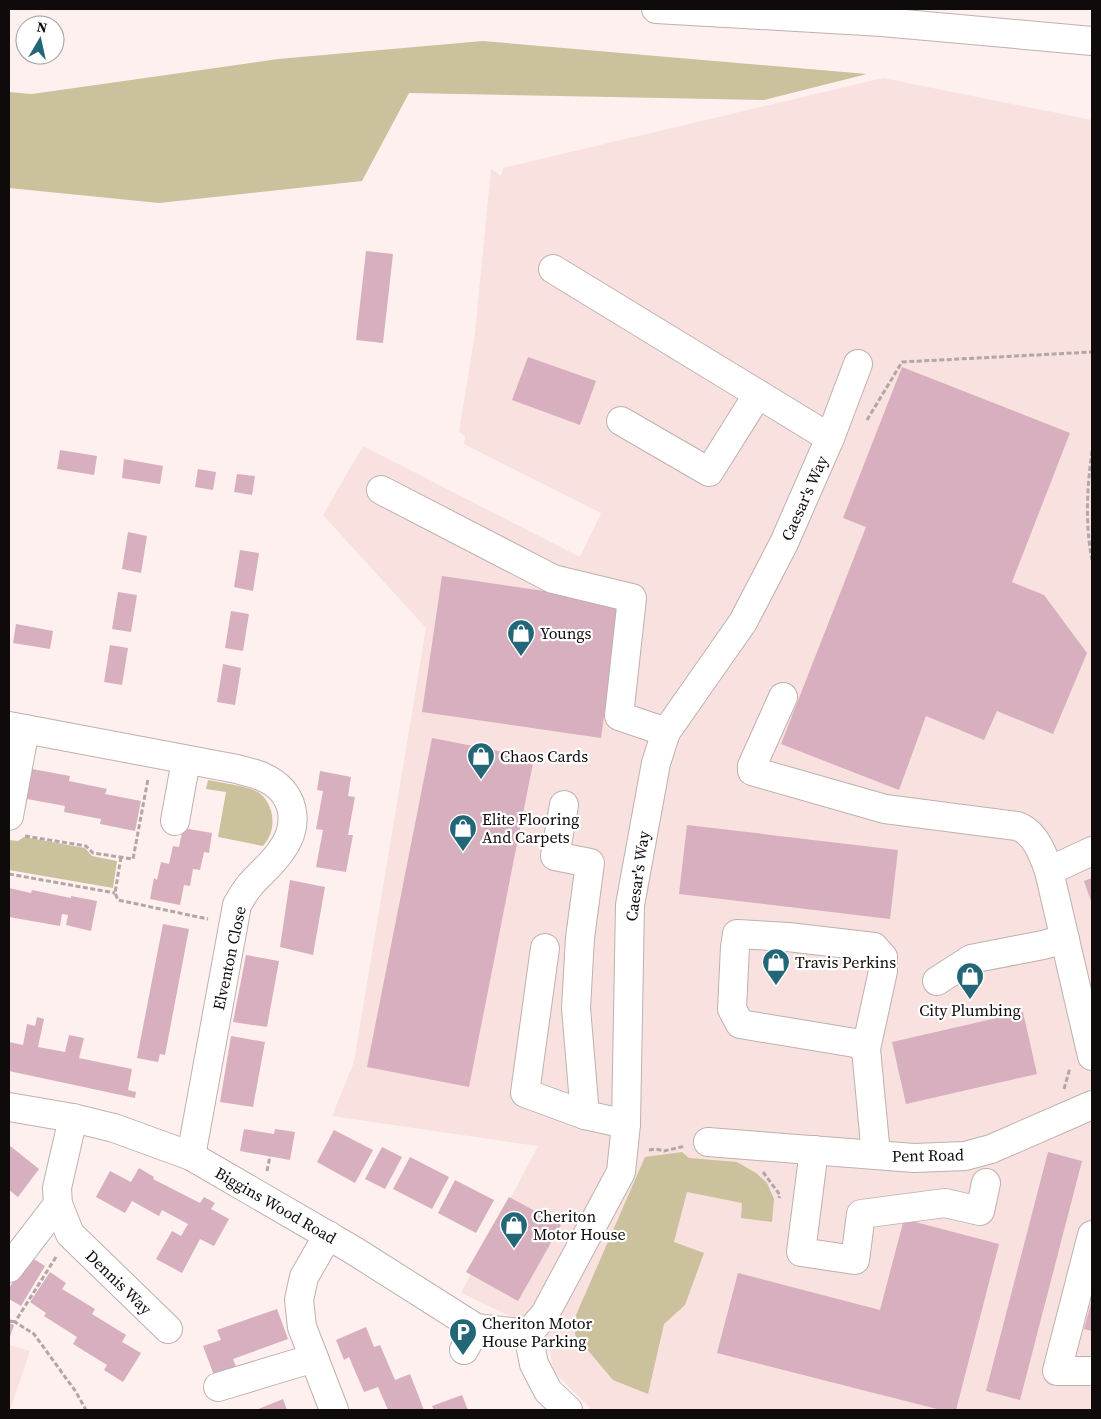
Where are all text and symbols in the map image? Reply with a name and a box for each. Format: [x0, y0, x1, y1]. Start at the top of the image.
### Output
north arrow [15, 15, 65, 65]
text: N [35, 16, 49, 38]
street label: Caesar's Way [775, 451, 833, 544]
shop icon: Youngs [506, 618, 536, 657]
place label: Youngs [540, 622, 592, 644]
shop icon: Chaos Cards [466, 741, 496, 780]
place label: Chaos Cards [500, 745, 588, 767]
place label: Elite Flooring And Carpets [482, 808, 579, 848]
shop icon: Elite Flooring And Carpets [448, 813, 478, 852]
street label: Caesar's Way [620, 828, 654, 923]
street label: Elventon Close [207, 904, 251, 1012]
shop icon: Travis Perkins [761, 947, 791, 986]
place label: Travis Perkins [795, 951, 896, 973]
shop icon: City Plumbing [955, 961, 985, 1000]
place label: City Plumbing [919, 999, 1021, 1021]
street label: Pent Road [892, 1143, 964, 1167]
street label: Biggins Wood Road [211, 1161, 341, 1249]
place label: Cheriton Motor House [533, 1205, 626, 1245]
shop icon: Cheriton Motor House [499, 1210, 529, 1249]
street label: Dennis Way [81, 1245, 158, 1320]
place label: Cheriton Motor House Parking [482, 1312, 593, 1352]
parking icon: Cheriton Motor House Parking [448, 1317, 478, 1356]

